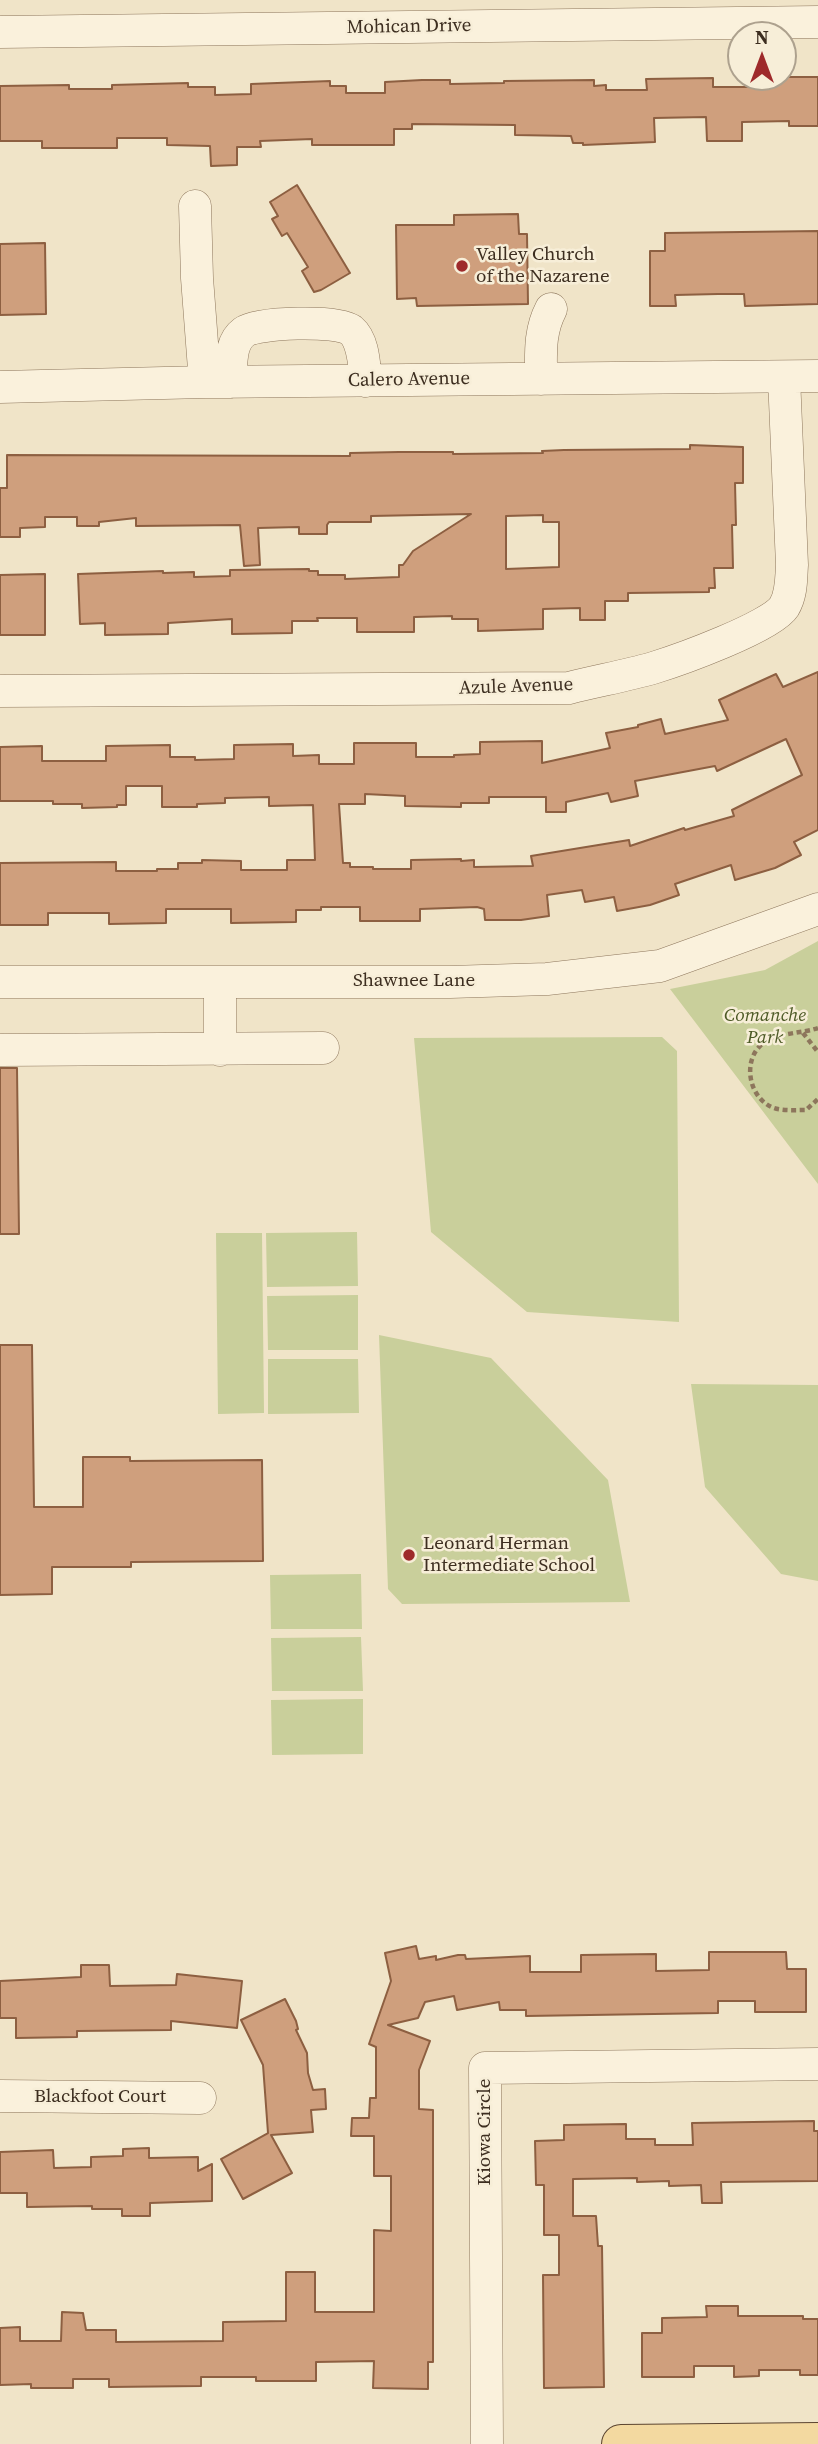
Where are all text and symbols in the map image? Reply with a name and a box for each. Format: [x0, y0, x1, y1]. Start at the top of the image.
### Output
street label: Mohican Drive [346, 15, 472, 39]
north arrow [727, 21, 797, 91]
text: N [755, 24, 769, 50]
place label: Valley Church of the Nazarene [476, 244, 610, 288]
marker: Valley Church of the Nazarene [454, 258, 470, 274]
street label: Calero Avenue [348, 368, 470, 392]
street label: Azule Avenue [458, 674, 574, 700]
street label: Shawnee Lane [353, 970, 475, 992]
park label: Comanche Park [724, 1005, 806, 1049]
place label: Leonard Herman Intermediate School [423, 1533, 595, 1577]
marker: Leonard Herman Intermediate School [401, 1547, 417, 1563]
street label: Kiowa Circle [474, 2079, 496, 2185]
street label: Blackfoot Court [34, 2086, 166, 2108]

